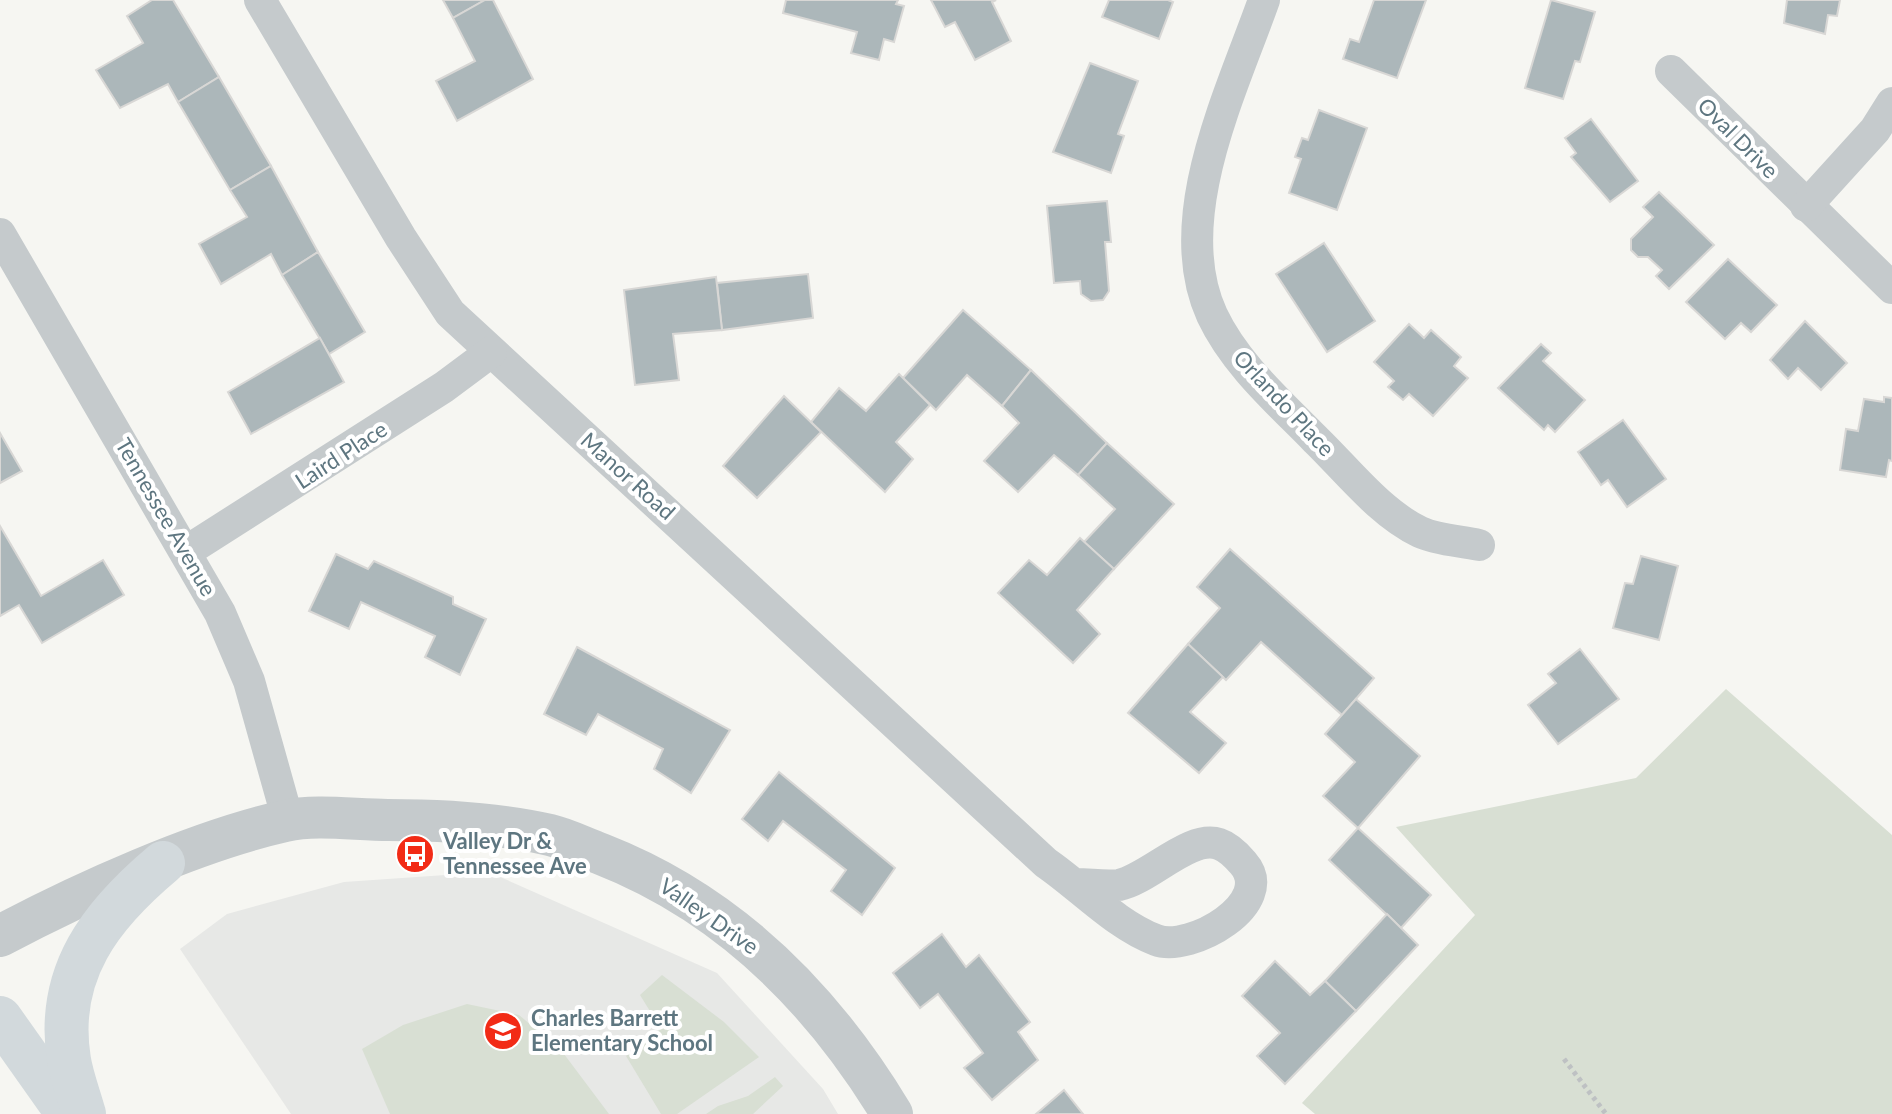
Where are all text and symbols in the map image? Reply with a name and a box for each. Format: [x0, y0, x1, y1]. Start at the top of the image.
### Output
street label: Oval Drive [1692, 92, 1784, 184]
street label: Orlando Place [1228, 344, 1340, 461]
street label: Laird Place [290, 415, 392, 494]
street label: Manor Road [576, 426, 681, 525]
street label: Tennessee Avenue [110, 433, 223, 601]
place label: Valley Dr & Tennessee Ave [442, 827, 587, 879]
bus stop icon: Valley Dr & Tennessee Ave [394, 833, 436, 875]
street label: Valley Drive [655, 872, 764, 960]
place label: Charles Barrett Elementary School [531, 1004, 713, 1056]
school or university icon: Charles Barrett Elementary School [482, 1010, 524, 1052]

